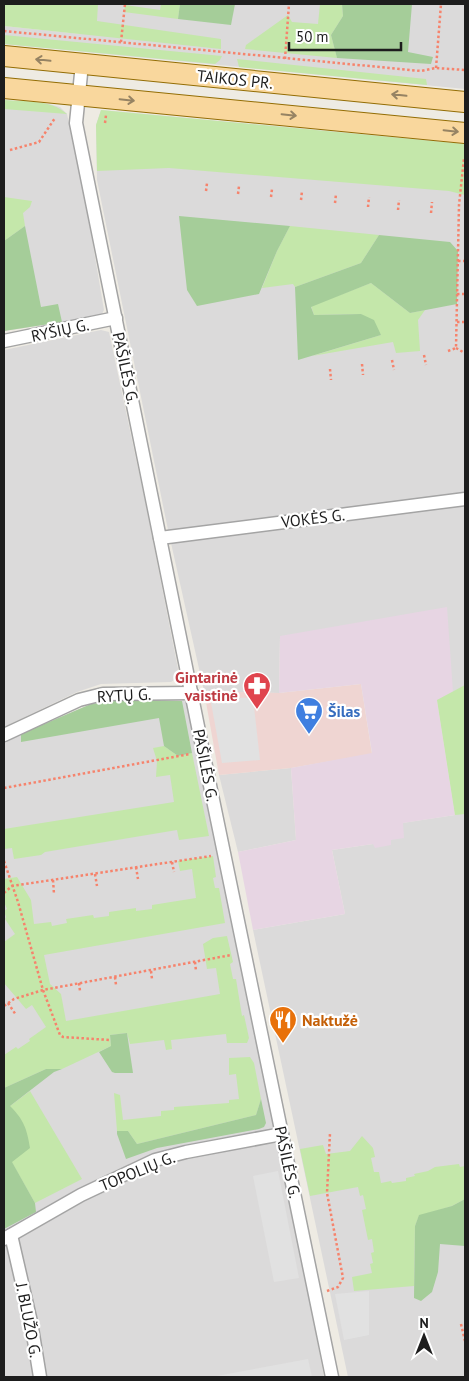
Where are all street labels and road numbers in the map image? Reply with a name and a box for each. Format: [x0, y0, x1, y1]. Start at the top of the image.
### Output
street label: TAIKOS PR. [196, 65, 274, 93]
street label: RYŠIŲ G. [29, 314, 91, 346]
street label: PAŠILĖS G. [109, 330, 143, 406]
street label: VOKĖS G. [279, 504, 346, 532]
street label: RYTŲ G. [96, 684, 152, 706]
street label: PAŠILĖS G. [189, 727, 223, 803]
street label: PAŠILĖS G. [271, 1124, 305, 1200]
street label: TOPOLIŲ G. [96, 1147, 178, 1195]
street label: J. BLUŽO G. [12, 1280, 46, 1359]

